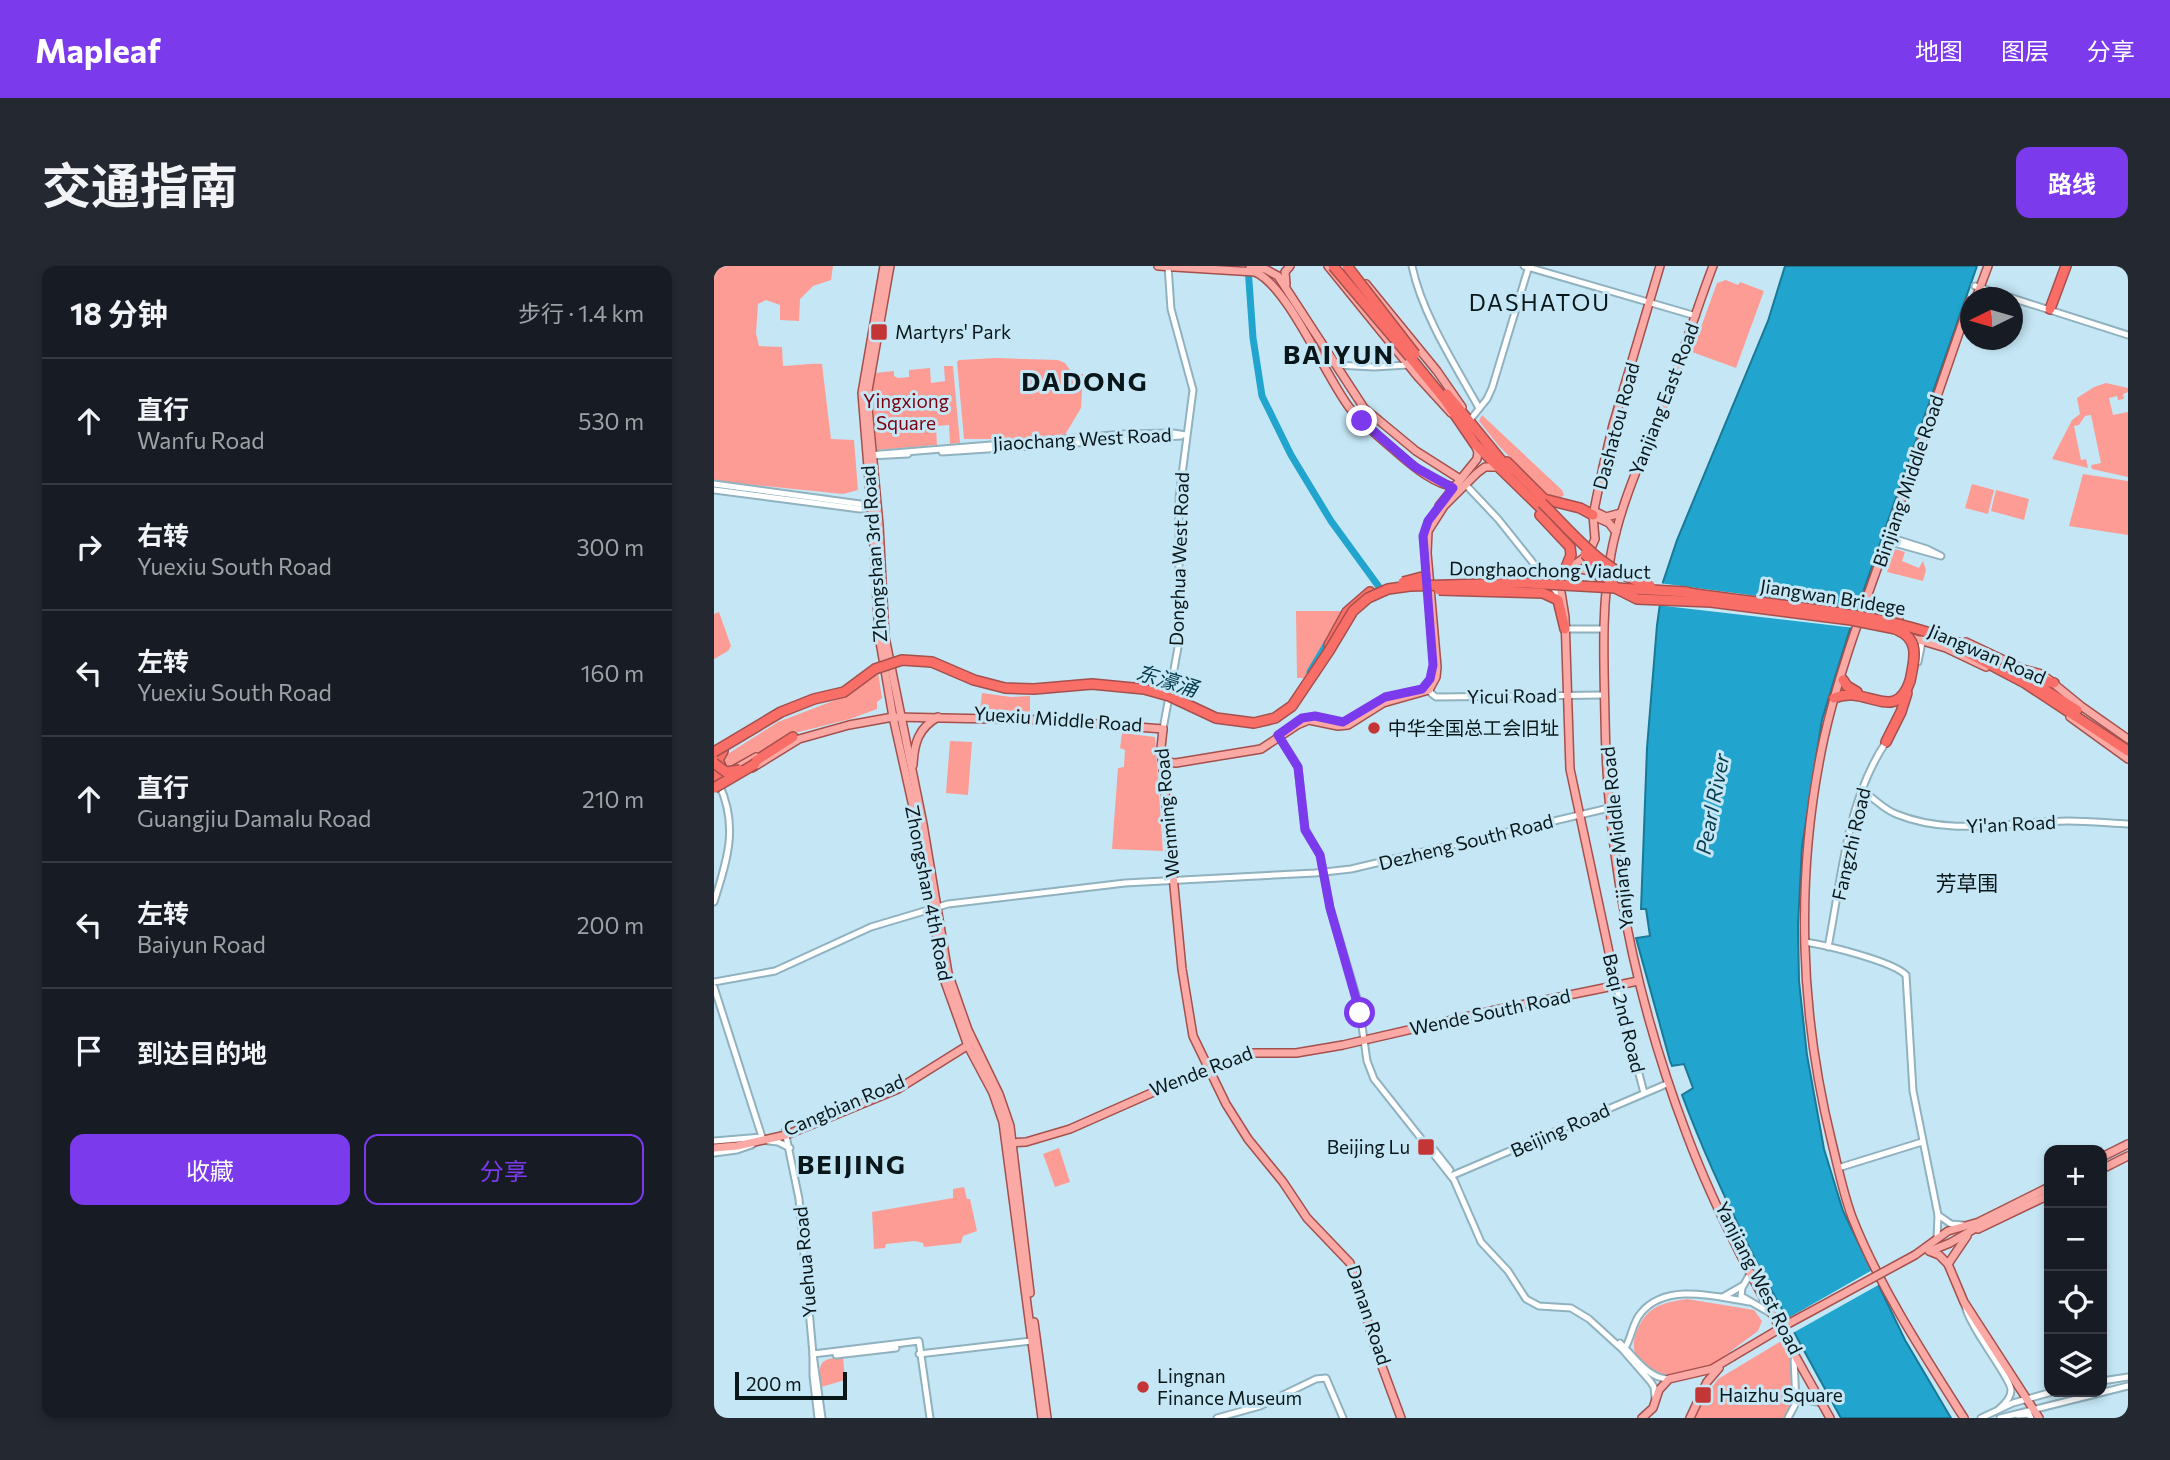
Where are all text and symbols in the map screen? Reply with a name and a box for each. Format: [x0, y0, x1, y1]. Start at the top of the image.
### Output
text: Mapleaf [35, 29, 161, 70]
text: 地图 [1915, 36, 1963, 65]
text: 图层 [2001, 36, 2049, 65]
text: 分享 [2087, 36, 2135, 65]
button: 路线 [2016, 147, 2128, 218]
text: 交通指南 [42, 154, 238, 214]
north arrow [1960, 287, 2023, 350]
district label: DASHATOU [1469, 288, 1611, 316]
text: 18 分钟 [70, 294, 168, 331]
text: 步行 · 1.4 km [518, 299, 644, 327]
street label: Yanjiang East Road [1624, 319, 1703, 478]
place label: Martyrs' Park [895, 320, 1011, 343]
marker: Martyrs' Park [869, 322, 889, 342]
district label: BAIYUN [1283, 338, 1395, 369]
street label: Dashatou Road [1587, 360, 1644, 492]
district label: DADONG [1021, 365, 1149, 396]
park label: Yingxiong Square [863, 389, 949, 434]
street label: Binjiang Middle Road [1867, 392, 1948, 570]
text: 直行 [137, 393, 189, 424]
icon: ahead [70, 402, 108, 440]
route end [1346, 405, 1377, 436]
text: 530 m [578, 407, 644, 435]
street label: Jiaochang West Road [992, 422, 1172, 455]
text: Wanfu Road [137, 426, 265, 454]
street label: Zhongshan 3rd Road [856, 465, 891, 643]
street label: Donghua West Road [1164, 472, 1193, 646]
text: 右转 [137, 519, 189, 550]
icon: right [70, 528, 108, 566]
text: 300 m [576, 533, 644, 561]
text: Yuexiu South Road [137, 552, 332, 580]
street label: Donghaochong Viaduct [1449, 556, 1651, 583]
street label: Jiangwan Bridege [1759, 574, 1907, 619]
street label: Jiangwan Road [1925, 618, 2049, 689]
text: 左转 [137, 645, 189, 676]
icon: left [70, 654, 108, 692]
water label: 东濠涌 [1134, 658, 1203, 701]
text: 160 m [581, 659, 644, 687]
text: Yuexiu South Road [137, 678, 332, 706]
street label: Yicui Road [1467, 683, 1557, 708]
street label: Yuexiu Middle Road [973, 701, 1143, 736]
place label: 中华全国总工会旧址 [1388, 716, 1559, 739]
marker: 中华全国总工会旧址 [1366, 720, 1382, 736]
street label: Yanjiang Middle Road [1595, 746, 1638, 931]
street label: Wenming Road [1149, 747, 1184, 879]
water label: Pearl River [1690, 751, 1734, 856]
text: 直行 [137, 771, 189, 802]
icon: ahead [70, 780, 108, 818]
text: 210 m [582, 785, 644, 813]
street label: Fangzhi Road [1826, 785, 1875, 902]
street label: Zhongshan 4th Road [901, 803, 958, 983]
text: Guangjiu Damalu Road [137, 804, 371, 832]
street label: Dezheng South Road [1376, 809, 1556, 874]
street label: Yi'an Road [1965, 810, 2056, 837]
district label: 芳草围 [1936, 870, 1999, 895]
text: 左转 [137, 897, 189, 928]
icon: left [70, 906, 108, 944]
text: 200 m [577, 911, 644, 939]
text: Baiyun Road [137, 930, 266, 958]
street label: Baqi 2nd Road [1599, 951, 1650, 1075]
street label: Wende South Road [1408, 983, 1572, 1040]
route start [1344, 997, 1375, 1028]
icon: arrive [70, 1032, 108, 1070]
text: 到达目的地 [137, 1037, 267, 1068]
street label: Wende Road [1146, 1040, 1255, 1101]
street label: Cangbian Road [780, 1069, 908, 1140]
street label: Beijing Road [1507, 1097, 1613, 1162]
button: 收藏 [70, 1134, 350, 1205]
button: 分享 [364, 1134, 644, 1205]
place label: Beijing Lu [1327, 1135, 1410, 1158]
marker: Beijing Lu [1416, 1137, 1436, 1157]
map controls [2044, 1145, 2107, 1397]
button: + [2044, 1145, 2107, 1208]
district label: BEIJING [797, 1148, 907, 1179]
street label: Yanjiang West Road [1711, 1198, 1808, 1358]
street label: Yuehua Road [788, 1206, 821, 1318]
button: − [2044, 1208, 2107, 1271]
street label: Danan Road [1343, 1262, 1396, 1368]
button: locate [2044, 1271, 2107, 1334]
button: layers [2044, 1334, 2107, 1397]
place label: Lingnan Finance Museum [1157, 1364, 1302, 1409]
scale bar [735, 1369, 847, 1401]
text: 200 m [746, 1372, 802, 1395]
marker: Lingnan Finance Museum [1135, 1379, 1151, 1395]
place label: Haizhu Square [1719, 1383, 1843, 1406]
marker: Haizhu Square [1693, 1385, 1713, 1405]

